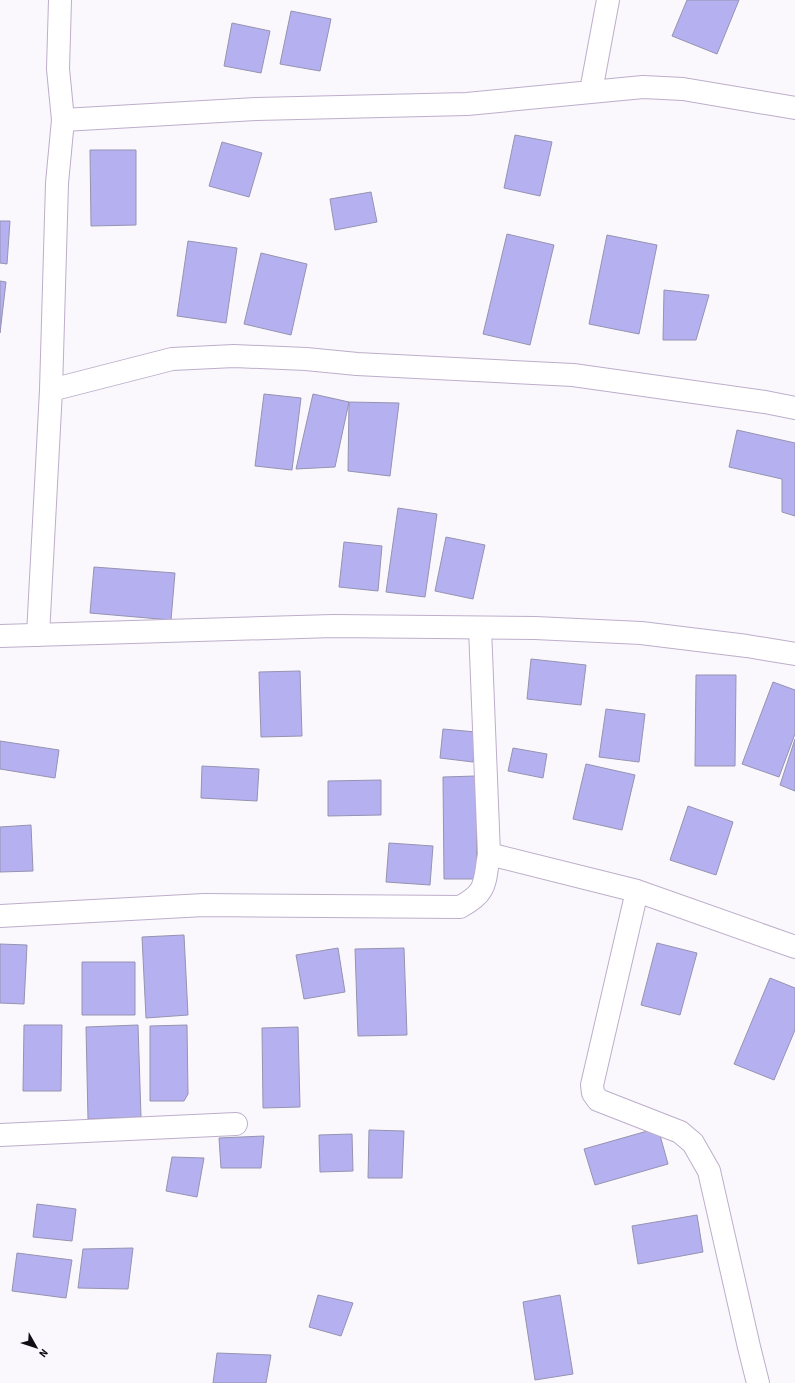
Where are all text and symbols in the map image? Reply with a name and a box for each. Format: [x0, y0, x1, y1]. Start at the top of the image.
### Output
north arrow [16, 1327, 56, 1367]
text: N [35, 1345, 52, 1361]

